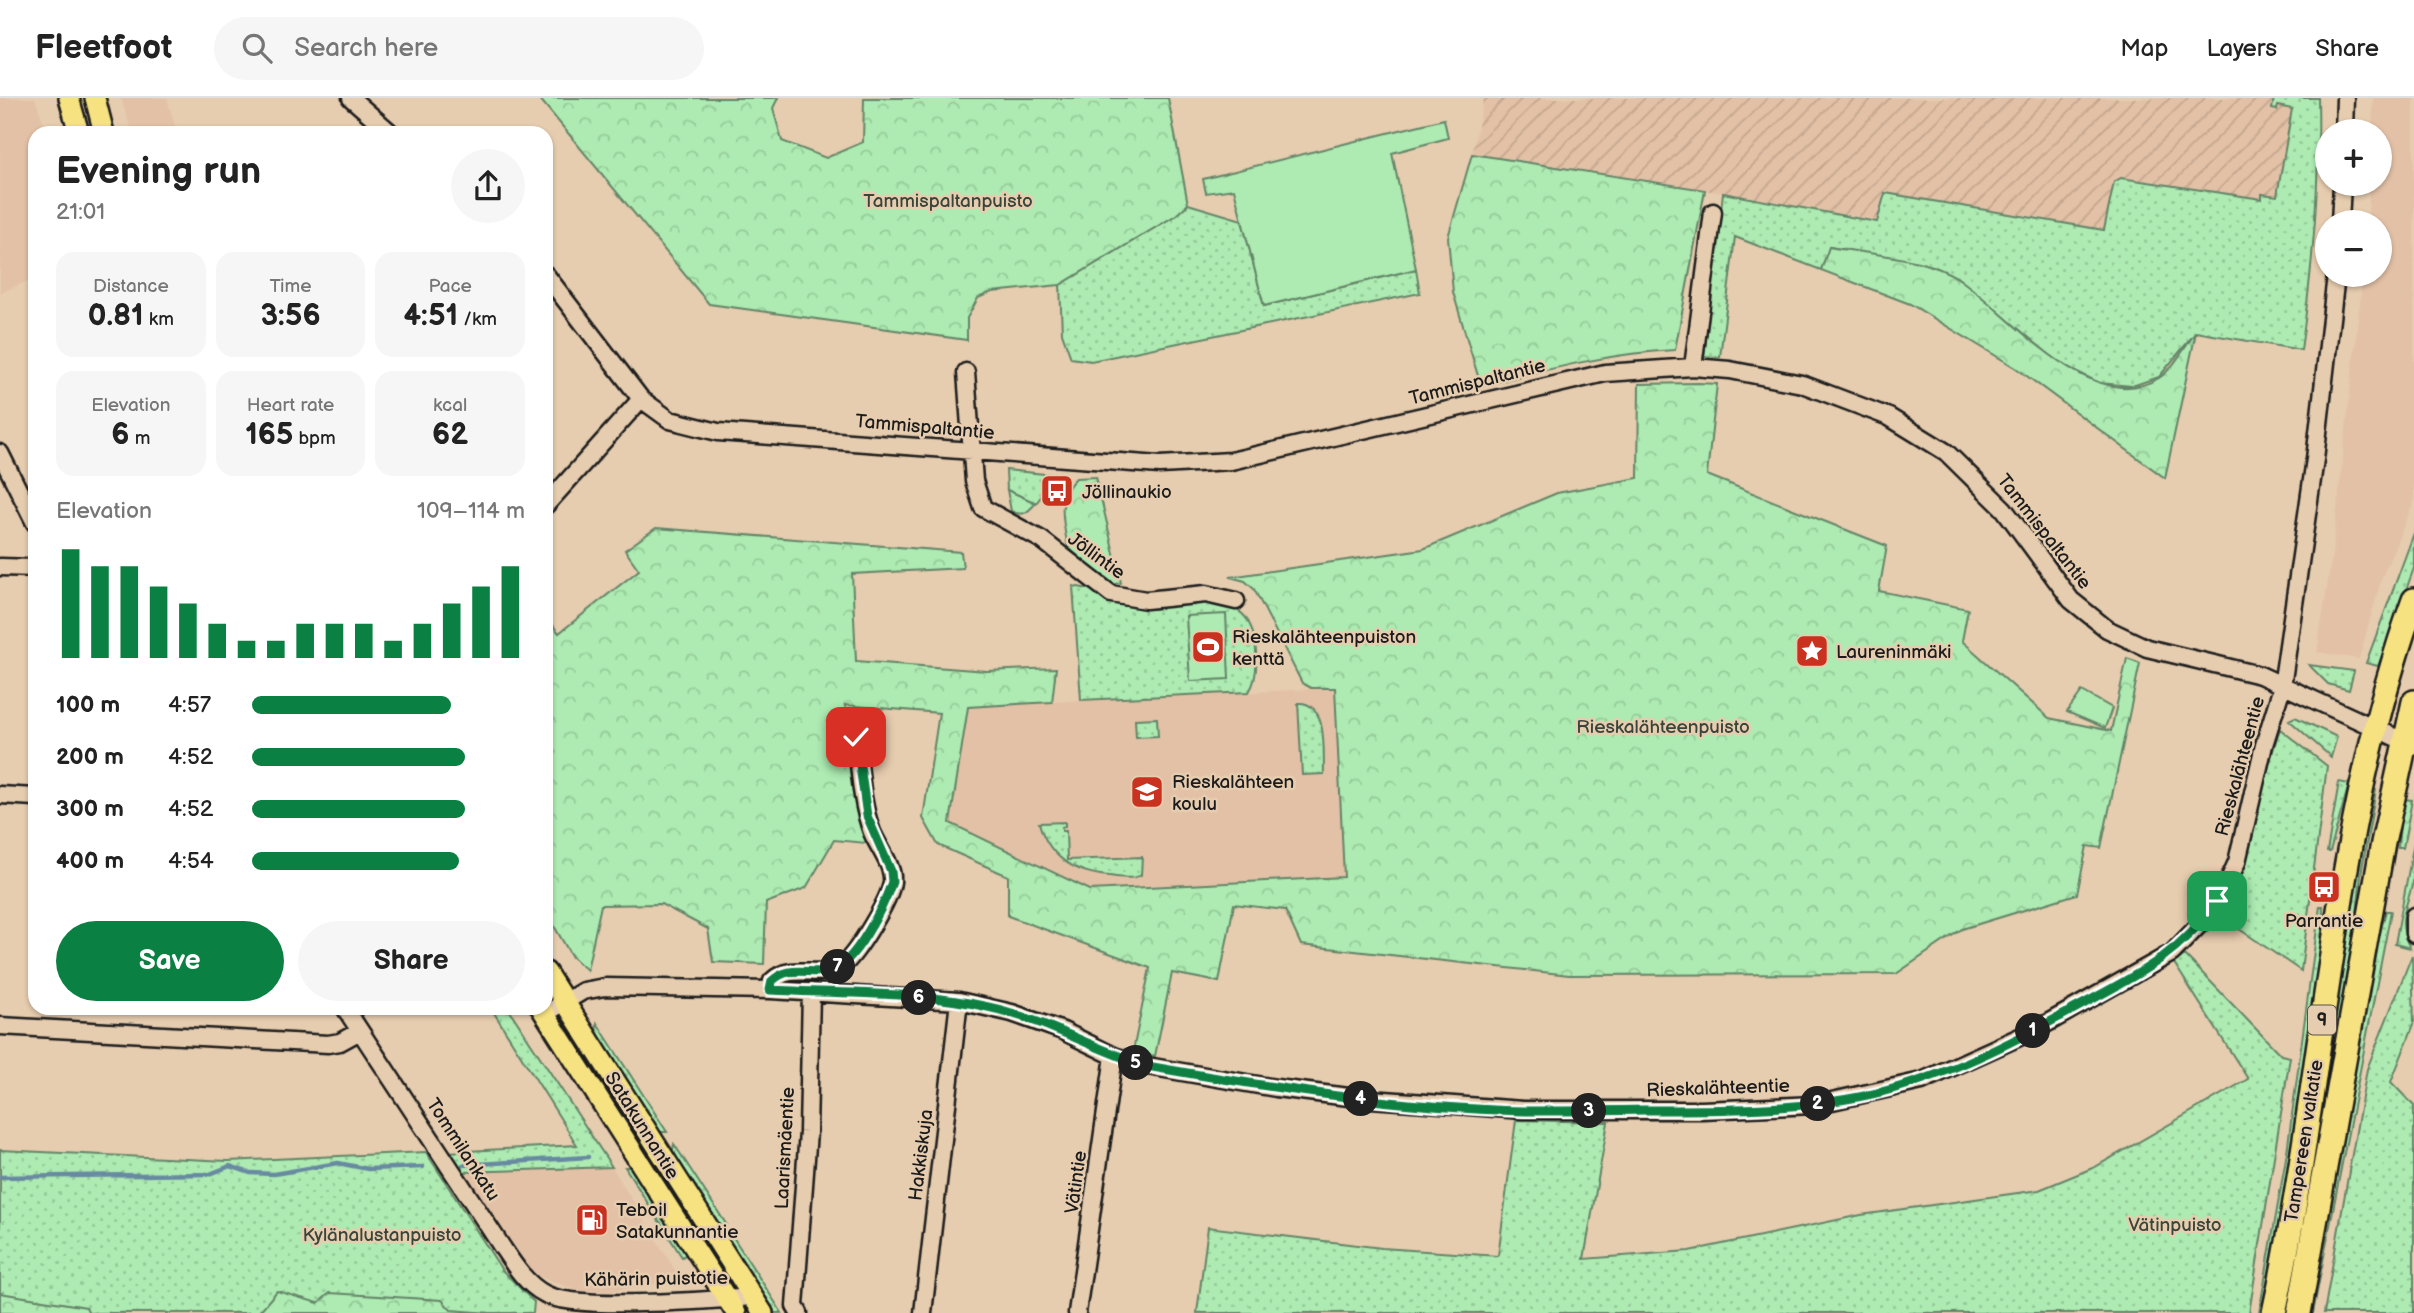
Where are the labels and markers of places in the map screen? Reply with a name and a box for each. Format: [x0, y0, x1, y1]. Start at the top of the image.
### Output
bus stop icon: Jöllinaukio [1038, 472, 1076, 510]
place label: Jöllinaukio [1082, 481, 1172, 504]
place label: Rieskalähteenpuiston kenttä [1232, 626, 1416, 671]
sports icon: Rieskalähteenpuiston kenttä [1189, 628, 1227, 666]
place icon: Laureninmäki [1793, 632, 1831, 670]
place label: Laureninmäki [1836, 641, 1952, 664]
pin [826, 707, 886, 767]
place label: Rieskalähteen koulu [1172, 771, 1294, 816]
school or university icon: Rieskalähteen koulu [1128, 773, 1166, 811]
bus stop icon: Parrantie [2305, 868, 2343, 906]
pin [2187, 871, 2247, 931]
place label: Parrantie [2285, 910, 2363, 933]
pin: 7 [820, 950, 856, 984]
pin: 6 [902, 981, 936, 1016]
pin: 1 [2016, 1014, 2050, 1048]
pin: 5 [1118, 1046, 1154, 1080]
pin: 4 [1344, 1082, 1378, 1116]
pin: 2 [1800, 1086, 1836, 1122]
pin: 3 [1572, 1094, 1606, 1128]
place label: Teboil Satakunnantie [616, 1199, 739, 1244]
fuel station icon: Teboil Satakunnantie [573, 1201, 611, 1239]

